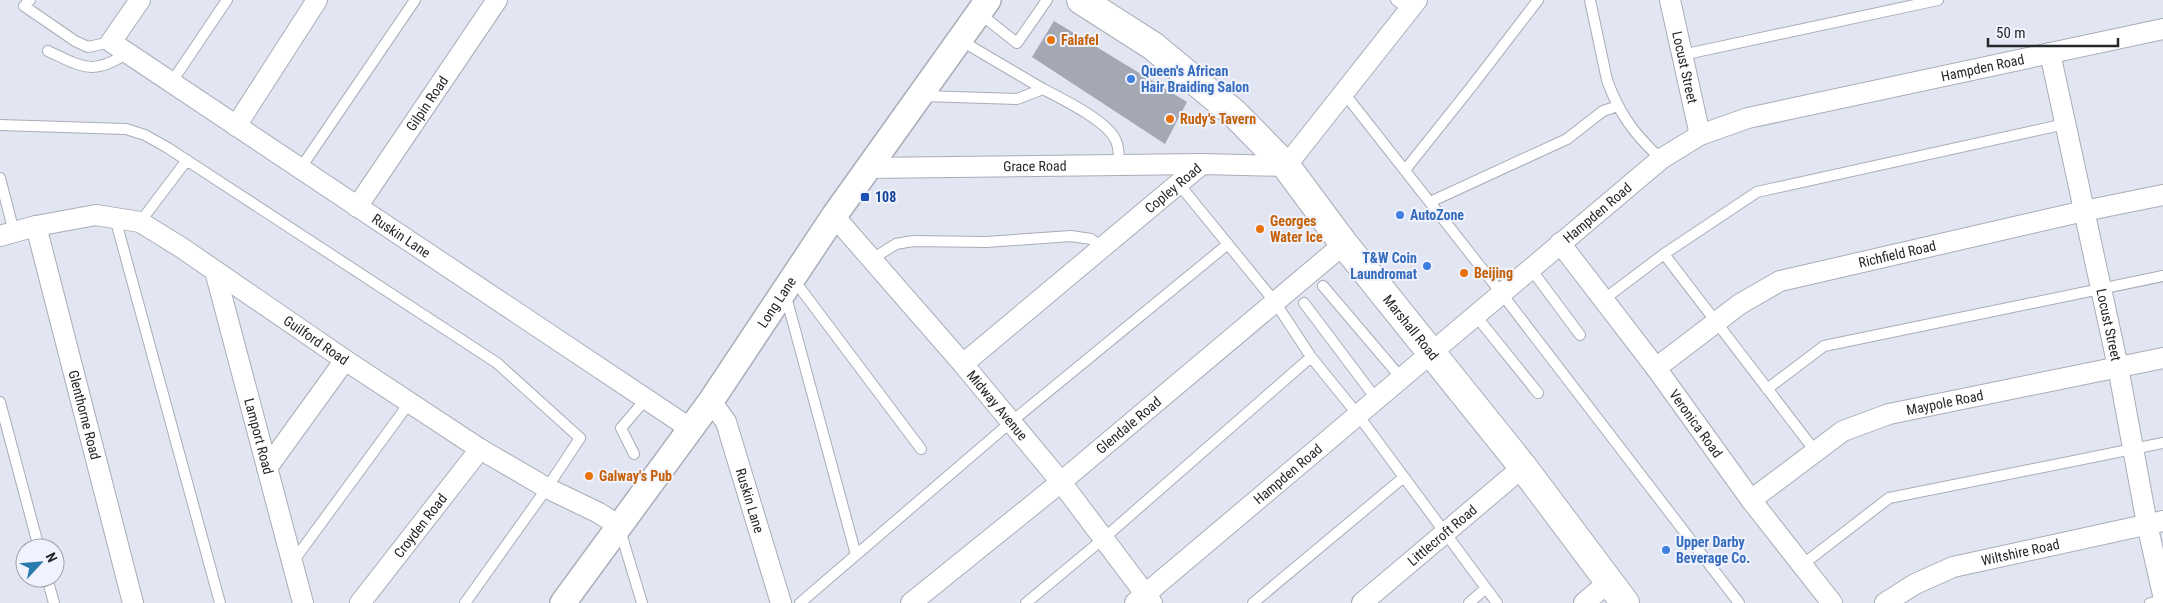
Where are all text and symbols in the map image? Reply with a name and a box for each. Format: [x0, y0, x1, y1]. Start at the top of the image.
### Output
scale bar [1988, 15, 2118, 47]
text: 50 m [1996, 24, 2026, 42]
street label: Locust Street [1669, 30, 1701, 105]
place label: Falafel [1061, 32, 1099, 48]
marker: Falafel [1045, 34, 1057, 46]
street label: Hampden Road [1940, 51, 2026, 84]
place label: Queen's African Hair Braiding Salon [1141, 63, 1249, 95]
street label: Gilpin Road [403, 73, 451, 134]
marker: Queen's African Hair Braiding Salon [1125, 73, 1137, 85]
place label: Rudy's Tavern [1180, 111, 1256, 127]
marker: Rudy's Tavern [1164, 113, 1176, 125]
street label: Grace Road [1003, 158, 1067, 174]
street label: Copley Road [1142, 160, 1205, 216]
street label: Hampden Road [1560, 179, 1635, 246]
place label: 108 [875, 189, 896, 205]
marker: 108 [859, 191, 871, 203]
place label: AutoZone [1410, 207, 1464, 223]
marker: AutoZone [1394, 209, 1406, 221]
street label: Ruskin Lane [369, 210, 434, 261]
place label: Georges Water Ice [1270, 213, 1323, 245]
marker: Georges Water Ice [1254, 223, 1266, 235]
street label: Richfield Road [1857, 237, 1937, 271]
place label: T&W Coin Laundromat [1350, 250, 1417, 282]
marker: T&W Coin Laundromat [1421, 260, 1433, 272]
place label: Beijing [1474, 265, 1513, 281]
marker: Beijing [1458, 267, 1470, 279]
street label: Long Lane [754, 274, 799, 331]
street label: Locust Street [2093, 287, 2124, 362]
street label: Marshall Road [1380, 292, 1442, 363]
street label: Guilford Road [280, 312, 352, 368]
street label: Midway Avenue [964, 367, 1031, 444]
street label: Glenthorne Road [65, 368, 104, 461]
street label: Veronica Road [1666, 386, 1726, 461]
street label: Maypole Road [1905, 387, 1985, 418]
street label: Glendale Road [1093, 393, 1164, 457]
street label: Lamport Road [241, 397, 277, 476]
street label: Hampden Road [1250, 441, 1325, 507]
street label: Ruskin Lane [733, 466, 767, 535]
place label: Galway's Pub [599, 468, 672, 484]
marker: Galway's Pub [583, 470, 595, 482]
street label: Croyden Road [390, 491, 450, 561]
street label: Littlecroft Road [1404, 502, 1480, 569]
place label: Upper Darby Beverage Co. [1676, 534, 1750, 566]
street label: Wiltshire Road [1980, 536, 2061, 569]
north arrow [15, 538, 65, 588]
marker: Upper Darby Beverage Co. [1660, 544, 1672, 556]
text: N [43, 550, 61, 565]

